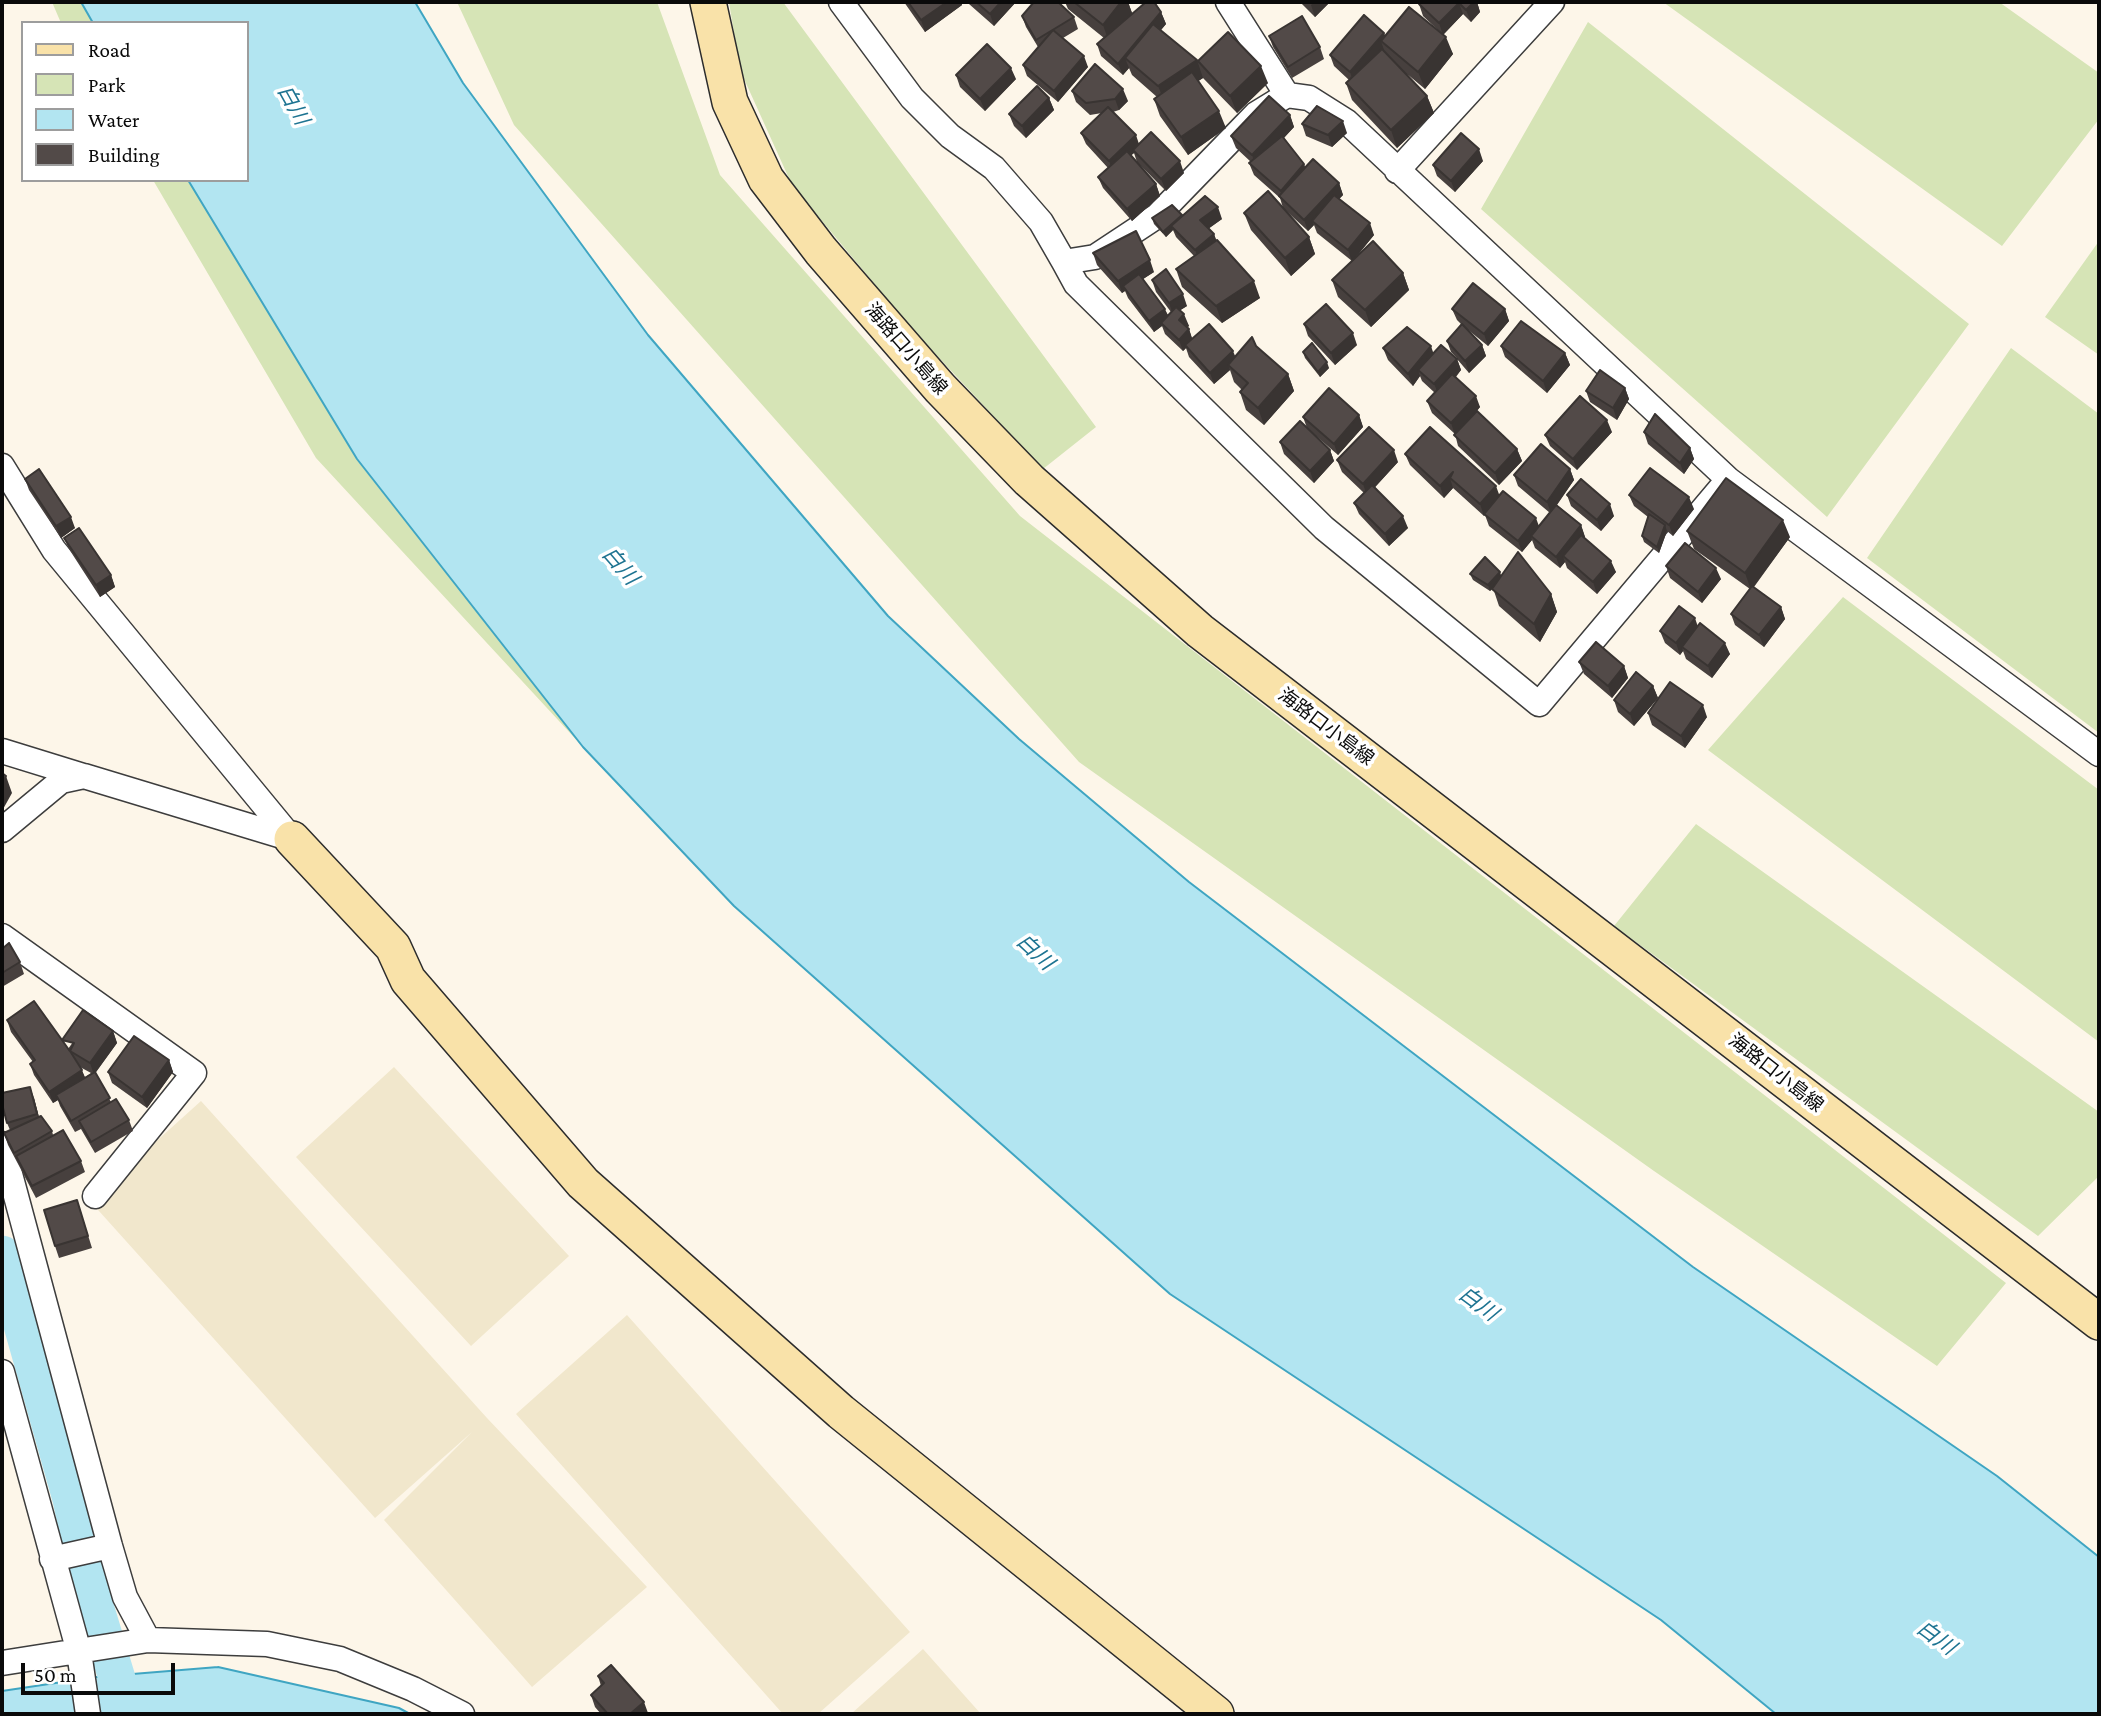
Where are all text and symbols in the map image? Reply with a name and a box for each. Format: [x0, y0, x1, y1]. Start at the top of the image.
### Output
legend [21, 21, 248, 182]
text: Road [88, 38, 131, 62]
text: Park [88, 73, 125, 97]
water label: 白川 [272, 81, 314, 129]
text: Water [88, 108, 140, 132]
text: Building [88, 143, 160, 167]
street label: 海路口小島線 [860, 299, 952, 399]
water label: 白川 [597, 542, 643, 590]
street label: 海路口小島線 [1274, 684, 1378, 770]
water label: 白川 [1011, 928, 1059, 976]
street label: 海路口小島線 [1724, 1029, 1828, 1117]
water label: 白川 [1454, 1281, 1502, 1327]
water label: 白川 [1912, 1615, 1960, 1661]
scale bar [24, 1650, 178, 1694]
text: 50 m [34, 1663, 77, 1687]

